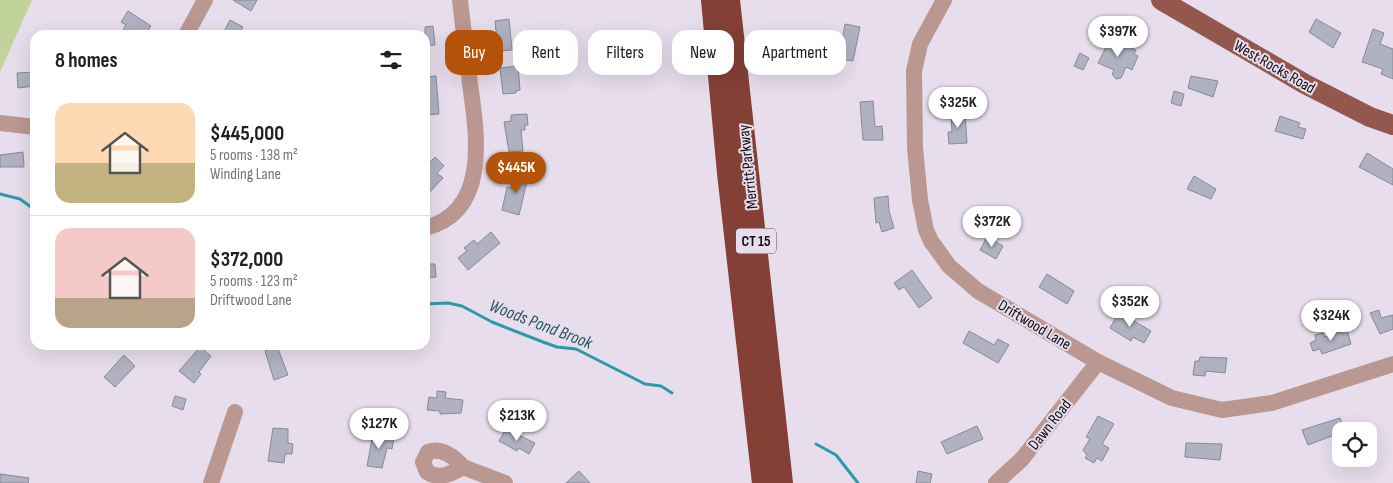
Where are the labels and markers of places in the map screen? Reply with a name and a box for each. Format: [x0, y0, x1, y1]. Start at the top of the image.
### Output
pin: $397K [1083, 15, 1153, 58]
pin: $325K [923, 86, 993, 129]
pin: $445K [481, 152, 551, 194]
pin: $372K [957, 206, 1027, 248]
pin: $352K [1095, 286, 1165, 328]
pin: $324K [1296, 300, 1366, 342]
pin: $213K [482, 400, 552, 442]
pin: $127K [344, 408, 414, 450]

